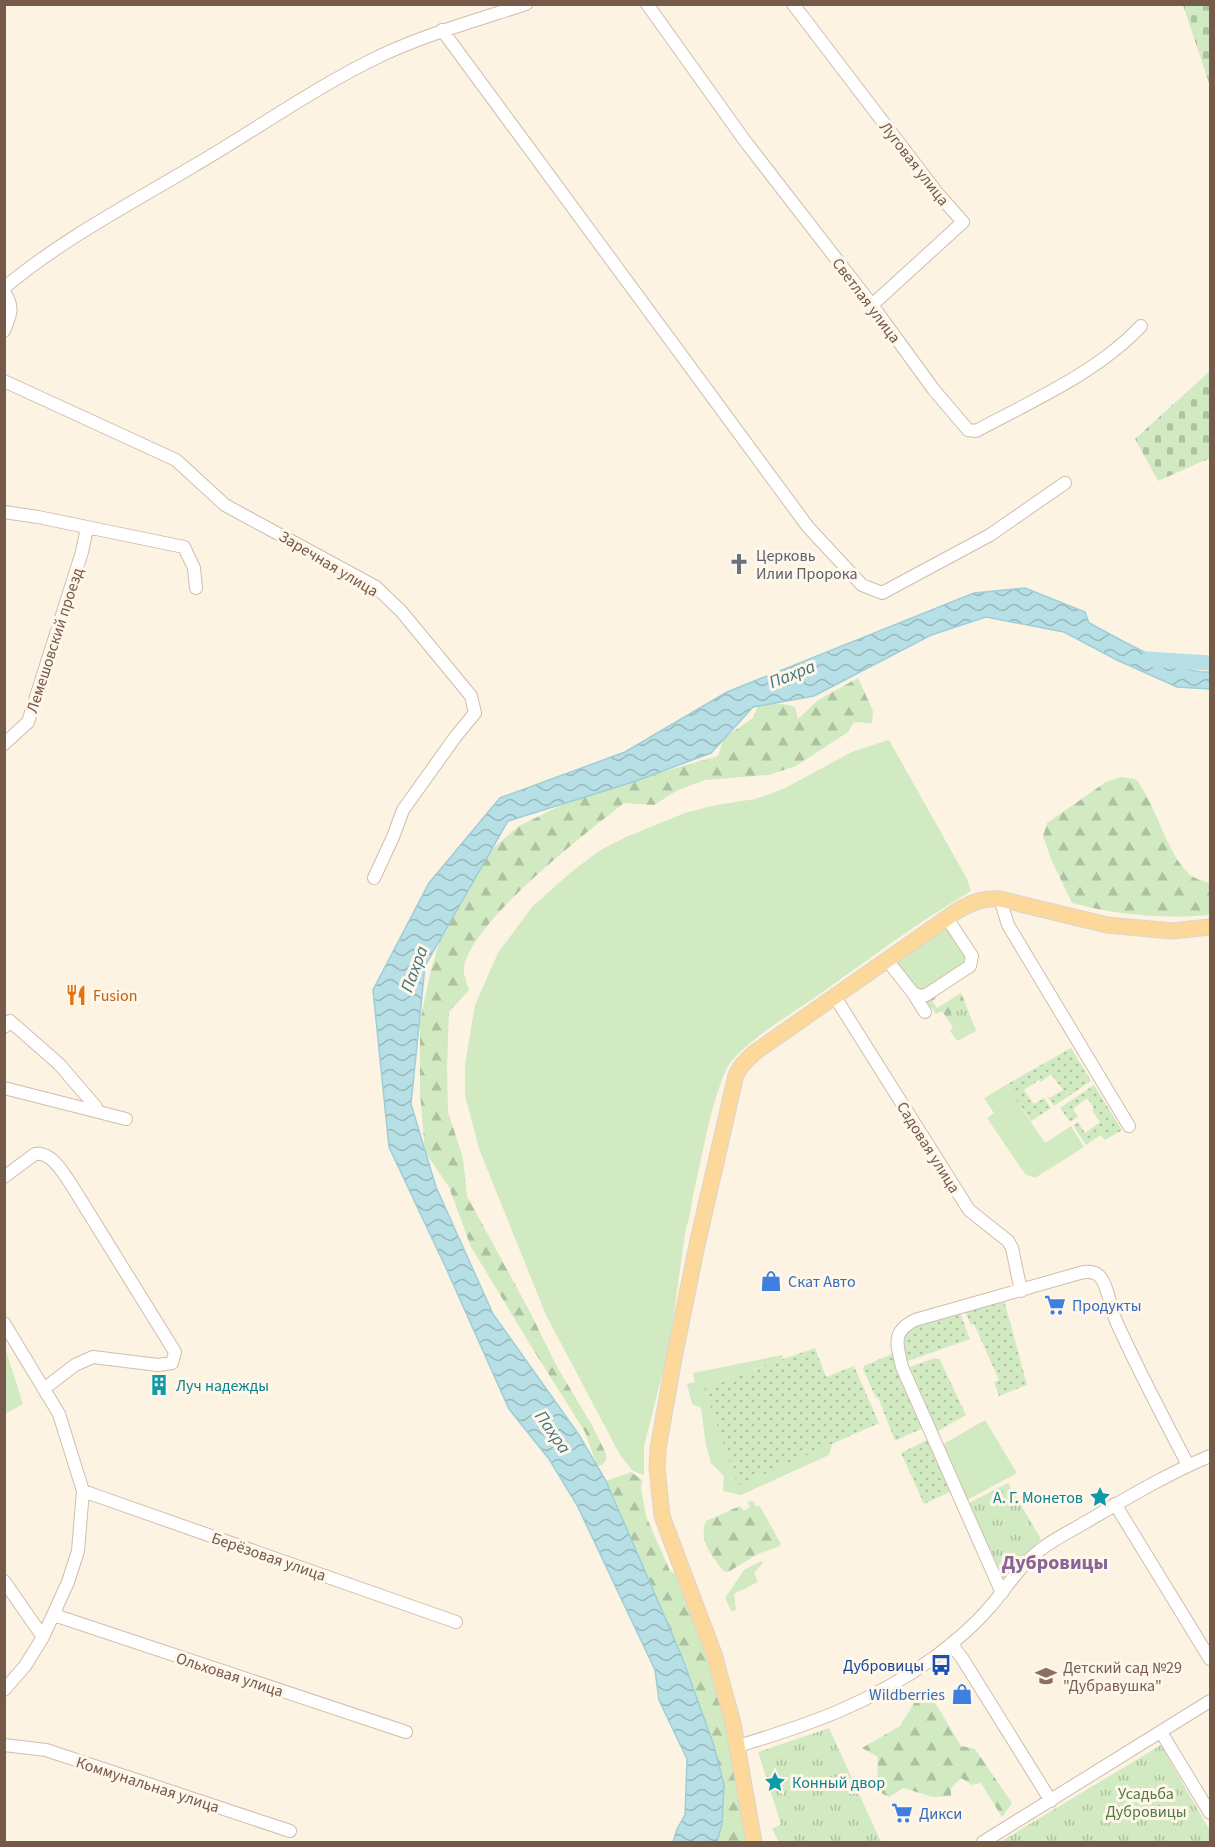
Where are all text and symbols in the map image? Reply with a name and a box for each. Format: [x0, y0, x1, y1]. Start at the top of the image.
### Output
street label: Луговая улица [874, 117, 954, 210]
street label: Светлая улица [827, 253, 906, 348]
street label: Заречная улица [275, 526, 382, 602]
place label: Церковь Илии Пророка [756, 545, 858, 585]
church icon: Церковь Илии Пророка [727, 552, 751, 576]
street label: Лемешовский проезд [21, 564, 89, 716]
water label: Пахра [765, 654, 819, 695]
water label: Пахра [395, 942, 435, 996]
restaurant icon: Fusion [64, 983, 88, 1007]
place label: Fusion [93, 985, 137, 1007]
street label: Садовая улица [891, 1098, 965, 1197]
shop icon: Скат Авто [759, 1269, 783, 1293]
place label: Скат Авто [788, 1271, 856, 1293]
supermarket icon: Продукты [1043, 1293, 1067, 1317]
place label: Продукты [1072, 1295, 1142, 1317]
building icon: Луч надежды [147, 1373, 171, 1397]
place label: Луч надежды [176, 1375, 269, 1397]
water label: Пахра [529, 1406, 577, 1459]
place icon: А. Г. Монетов [1088, 1485, 1112, 1509]
place label: А. Г. Монетов [993, 1487, 1083, 1509]
street label: Берёзовая улица [209, 1527, 329, 1587]
district label: Дубровицы [1002, 1549, 1108, 1577]
street label: Ольховая улица [173, 1647, 286, 1703]
bus stop icon: Дубровицы [929, 1653, 953, 1677]
place label: Дубровицы [843, 1655, 924, 1677]
place label: Детский сад №29 "Дубравушка" [1063, 1657, 1182, 1697]
school or university icon: Детский сад №29 "Дубравушка" [1034, 1664, 1058, 1688]
shop icon: Wildberries [950, 1682, 974, 1706]
place label: Wildberries [869, 1684, 945, 1706]
street label: Коммунальная улица [73, 1751, 222, 1818]
place icon: Конный двор [763, 1770, 787, 1794]
place label: Конный двор [792, 1772, 885, 1794]
park label: Усадьба Дубровицы [1106, 1783, 1186, 1823]
supermarket icon: Дикси [890, 1801, 914, 1825]
place label: Дикси [919, 1803, 962, 1825]

